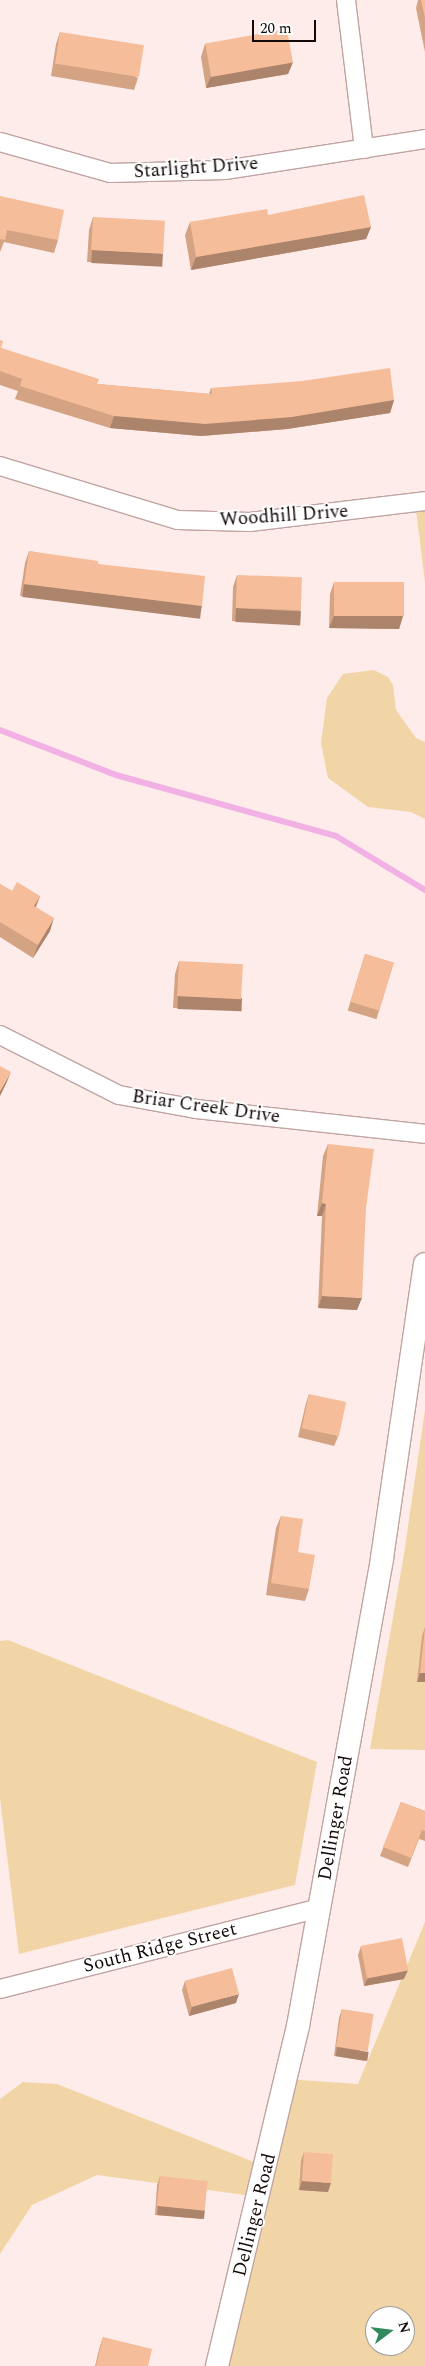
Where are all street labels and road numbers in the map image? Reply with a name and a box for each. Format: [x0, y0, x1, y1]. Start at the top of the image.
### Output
street label: Starlight Drive [133, 152, 259, 184]
street label: Woodhill Drive [219, 500, 349, 532]
street label: Briar Creek Drive [131, 1085, 281, 1129]
street label: Dellinger Road [314, 1754, 358, 1882]
street label: South Ridge Street [81, 1918, 239, 1978]
street label: Dellinger Road [229, 2151, 281, 2279]

